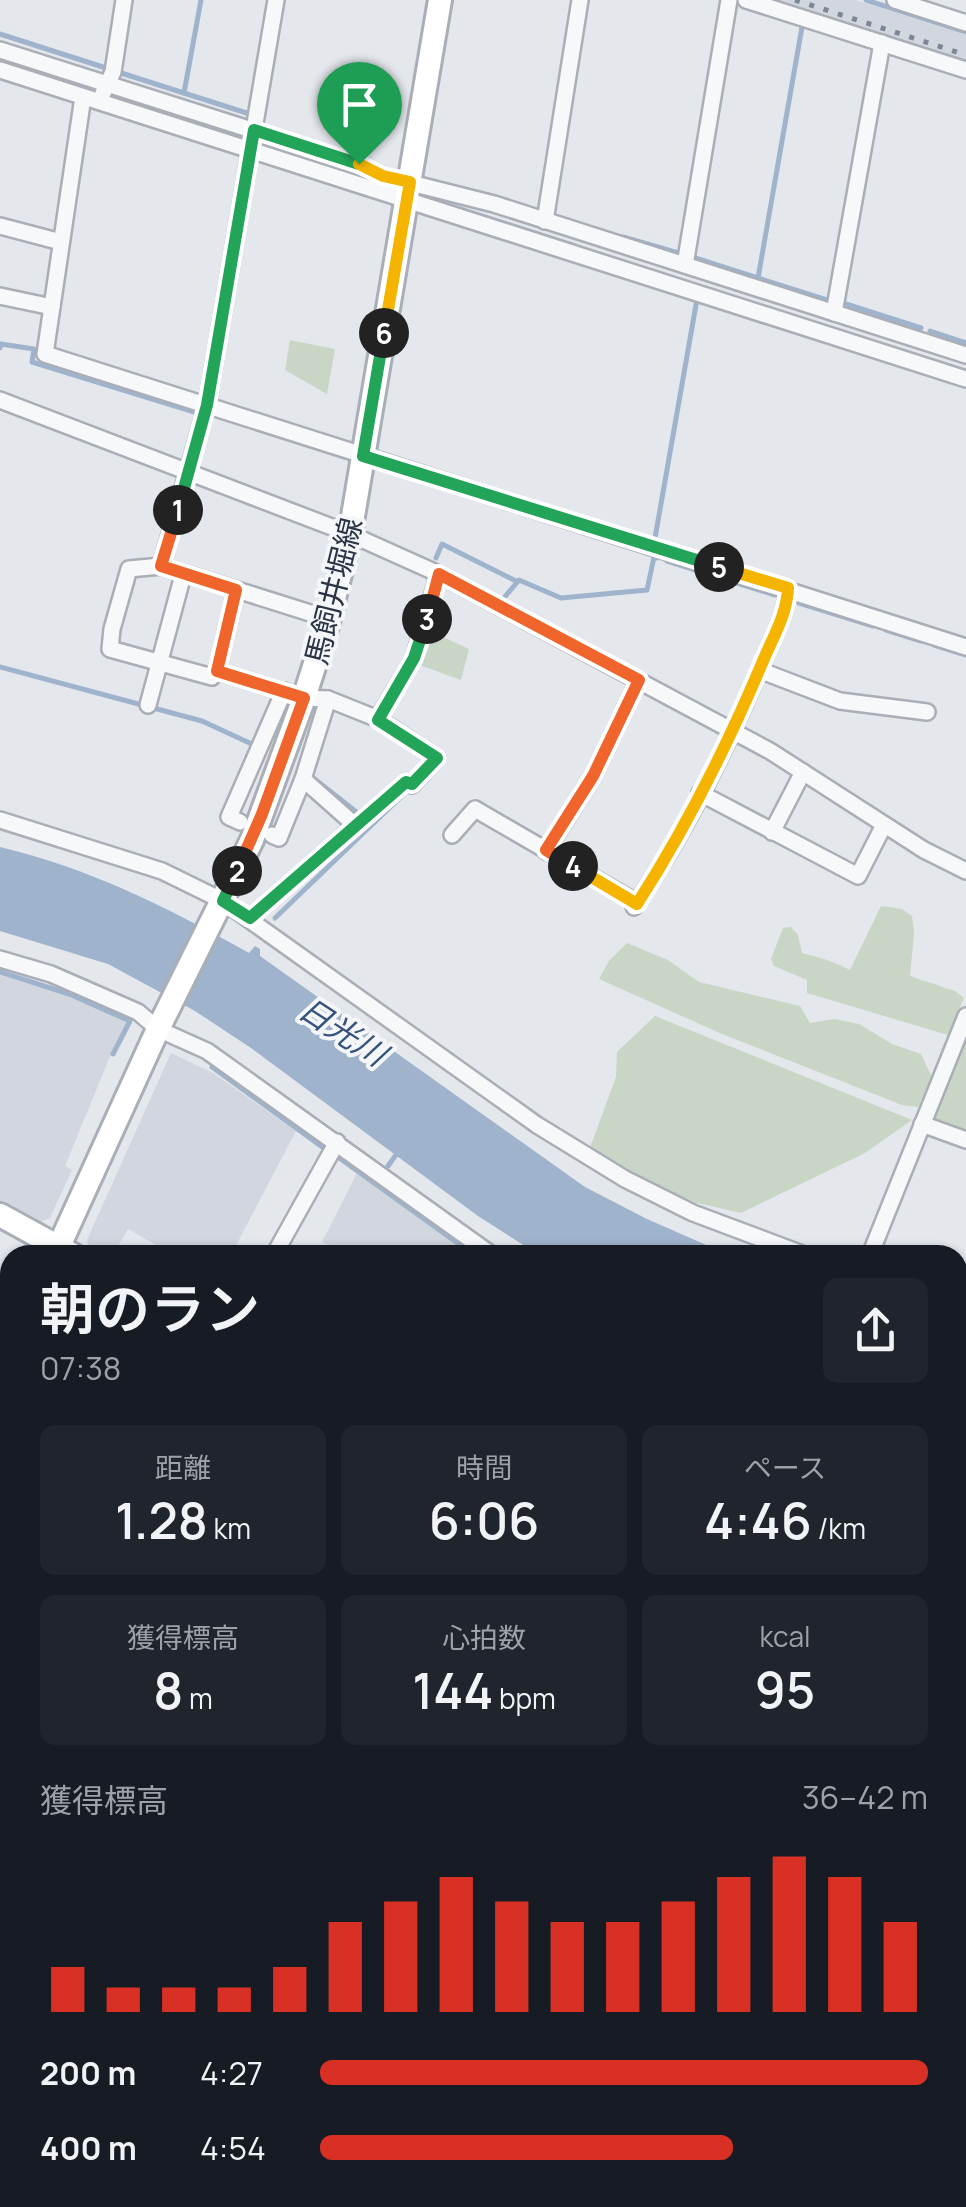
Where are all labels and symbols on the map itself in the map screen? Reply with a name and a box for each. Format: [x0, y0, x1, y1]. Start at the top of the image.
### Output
pin [317, 62, 402, 165]
pin: 6 [359, 308, 409, 358]
pin: 1 [153, 485, 203, 535]
street label: 馬飼井堀線 [295, 513, 371, 669]
pin: 5 [694, 542, 744, 592]
pin: 3 [402, 594, 452, 644]
pin: 4 [548, 841, 598, 891]
pin: 2 [212, 846, 262, 896]
water label: 日光川 [291, 986, 398, 1077]

